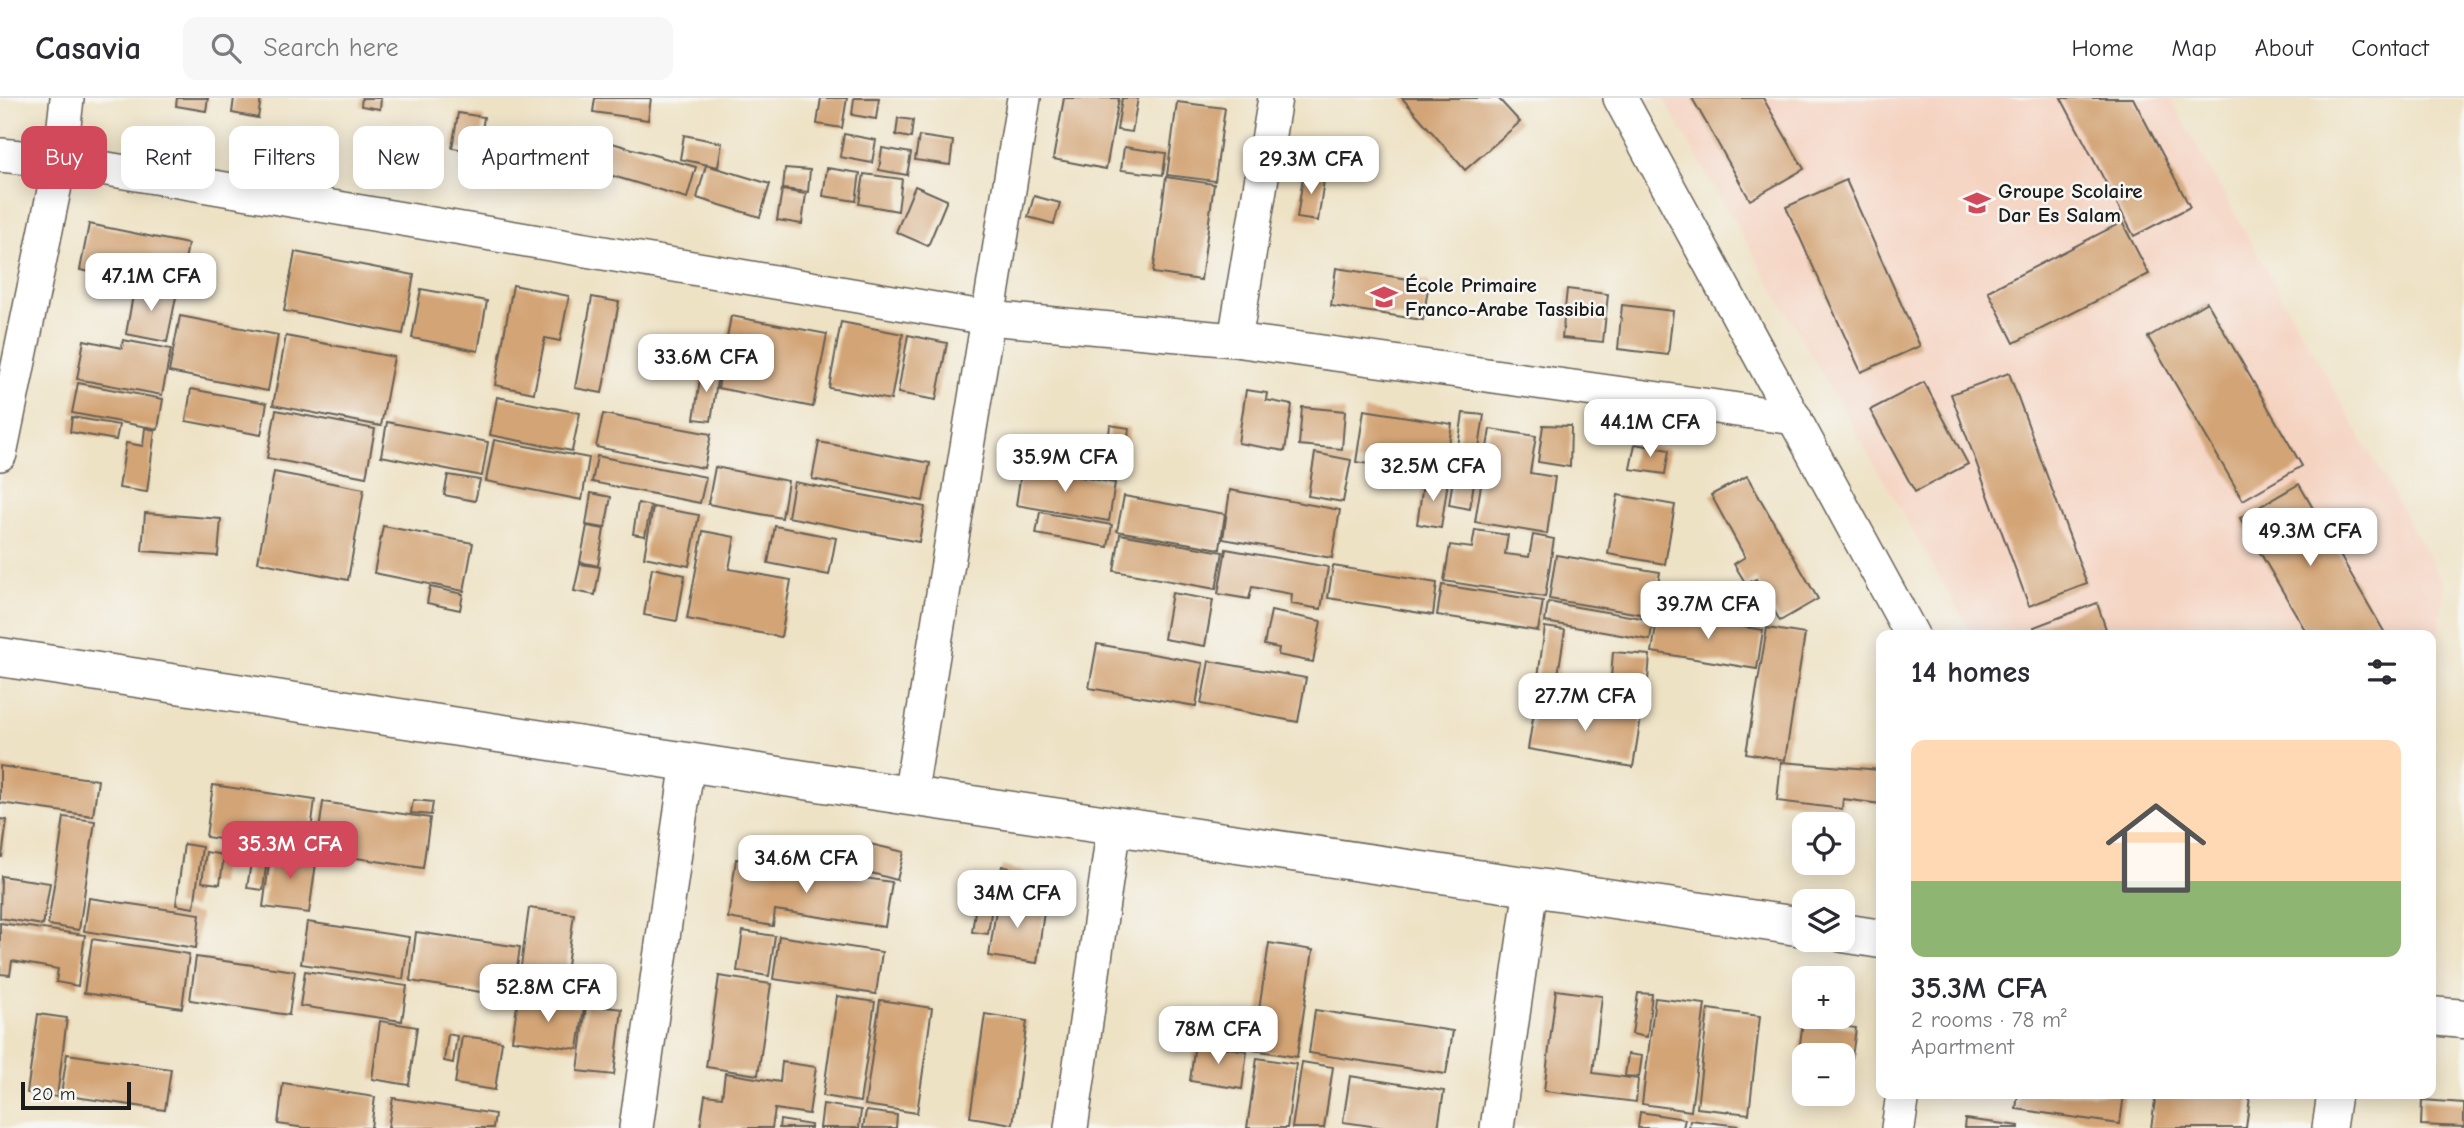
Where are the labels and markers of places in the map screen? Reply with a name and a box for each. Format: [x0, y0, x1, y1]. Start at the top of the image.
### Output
pin: 29.3M CFA [1231, 136, 1391, 196]
place label: Groupe Scolaire Dar Es Salam [1998, 179, 2143, 227]
school or university icon: Groupe Scolaire Dar Es Salam [1962, 188, 1992, 218]
pin: 47.1M CFA [71, 254, 231, 313]
place label: École Primaire Franco-Arabe Tassibia [1405, 273, 1605, 321]
school or university icon: École Primaire Franco-Arabe Tassibia [1369, 282, 1399, 312]
pin: 33.6M CFA [626, 334, 786, 394]
pin: 44.1M CFA [1570, 400, 1730, 459]
pin: 35.9M CFA [985, 434, 1145, 494]
pin: 32.5M CFA [1353, 444, 1513, 503]
pin: 49.3M CFA [2230, 508, 2390, 568]
pin: 39.7M CFA [1628, 582, 1788, 641]
pin: 27.7M CFA [1505, 674, 1665, 733]
pin: 35.3M CFA [210, 822, 370, 881]
pin: 34.6M CFA [726, 836, 886, 895]
pin: 34M CFA [952, 870, 1082, 930]
pin: 52.8M CFA [468, 964, 628, 1024]
pin: 78M CFA [1153, 1006, 1283, 1066]

